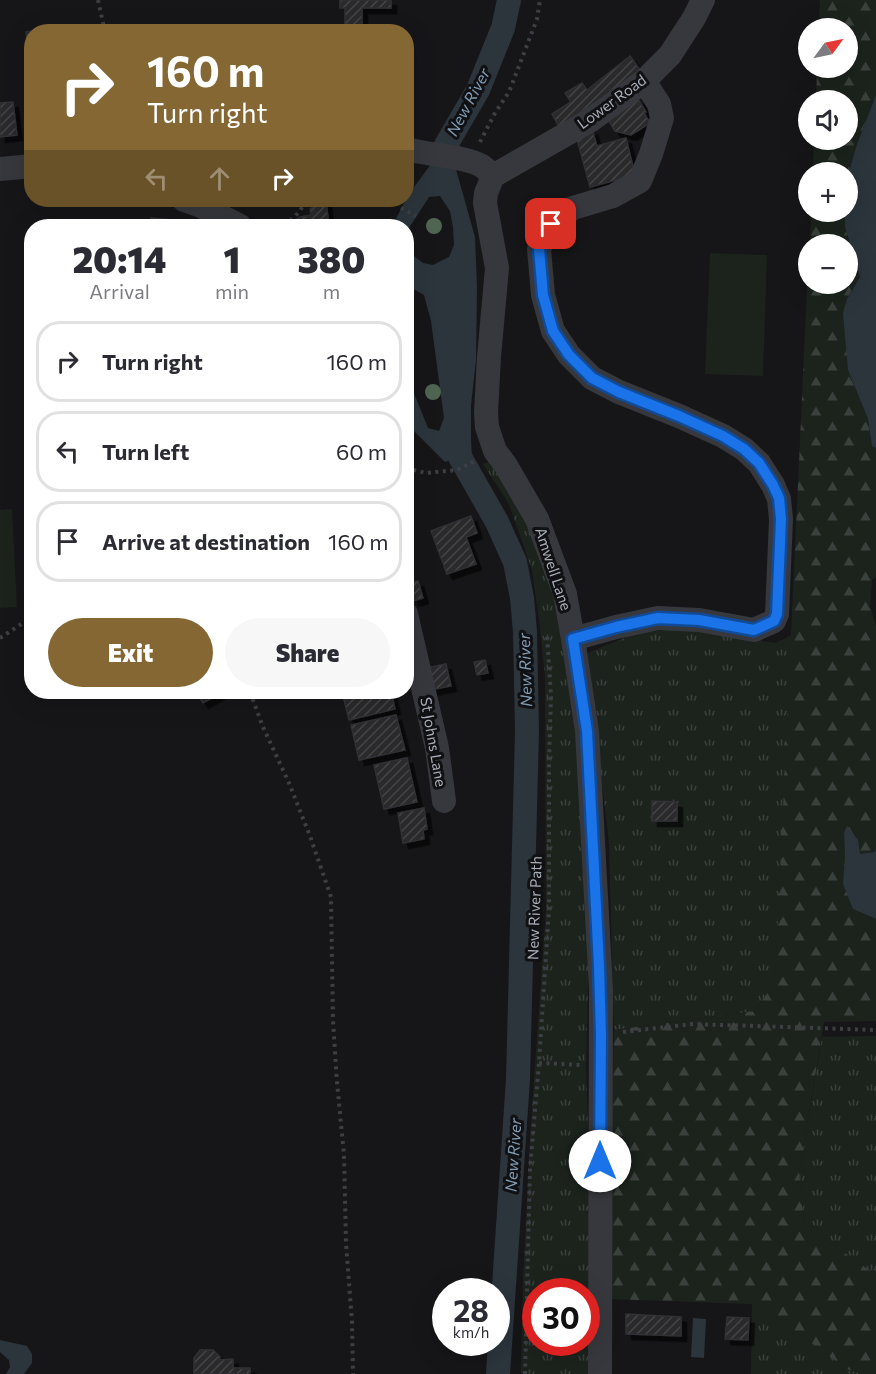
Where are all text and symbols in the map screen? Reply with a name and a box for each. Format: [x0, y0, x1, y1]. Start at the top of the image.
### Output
north arrow [798, 18, 858, 78]
map controls [798, 18, 858, 294]
text: 160 m [147, 44, 265, 96]
icon: right [48, 48, 126, 126]
water label: New River [442, 64, 494, 139]
street label: Lower Road [573, 70, 649, 132]
button: sound [798, 90, 858, 150]
text: Turn right [147, 96, 267, 129]
icon: left [140, 162, 173, 195]
icon: ahead [203, 162, 236, 195]
icon: right [266, 162, 299, 195]
button: + [798, 162, 858, 222]
pin [525, 198, 576, 249]
icon: arrive [534, 207, 567, 240]
button: − [798, 234, 858, 294]
text: 20:14 [73, 236, 166, 280]
text: 1 [224, 236, 240, 280]
text: 380 [298, 236, 365, 280]
text: Arrival [89, 279, 150, 303]
text: min [215, 279, 249, 303]
text: m [323, 279, 340, 303]
icon: right [51, 345, 84, 378]
text: Turn right [102, 348, 203, 375]
text: 160 m [326, 348, 387, 375]
icon: left [51, 435, 84, 468]
text: Turn left [102, 438, 189, 465]
text: 60 m [336, 438, 387, 465]
icon: arrive [51, 525, 84, 558]
street label: Amwell Lane [532, 525, 576, 613]
text: Arrive at destination [102, 528, 310, 555]
text: 160 m [328, 528, 389, 555]
button: Exit [48, 618, 213, 687]
button: Share [225, 618, 390, 687]
water label: New River [514, 632, 535, 707]
street label: St Johns Lane [417, 696, 451, 788]
street label: New River Path [523, 856, 545, 960]
water label: New River [500, 1117, 525, 1192]
position arrow [568, 1129, 632, 1193]
speed limit sign: 30 [522, 1278, 600, 1356]
text: 28 [453, 1291, 489, 1328]
text: km/h [453, 1323, 489, 1341]

